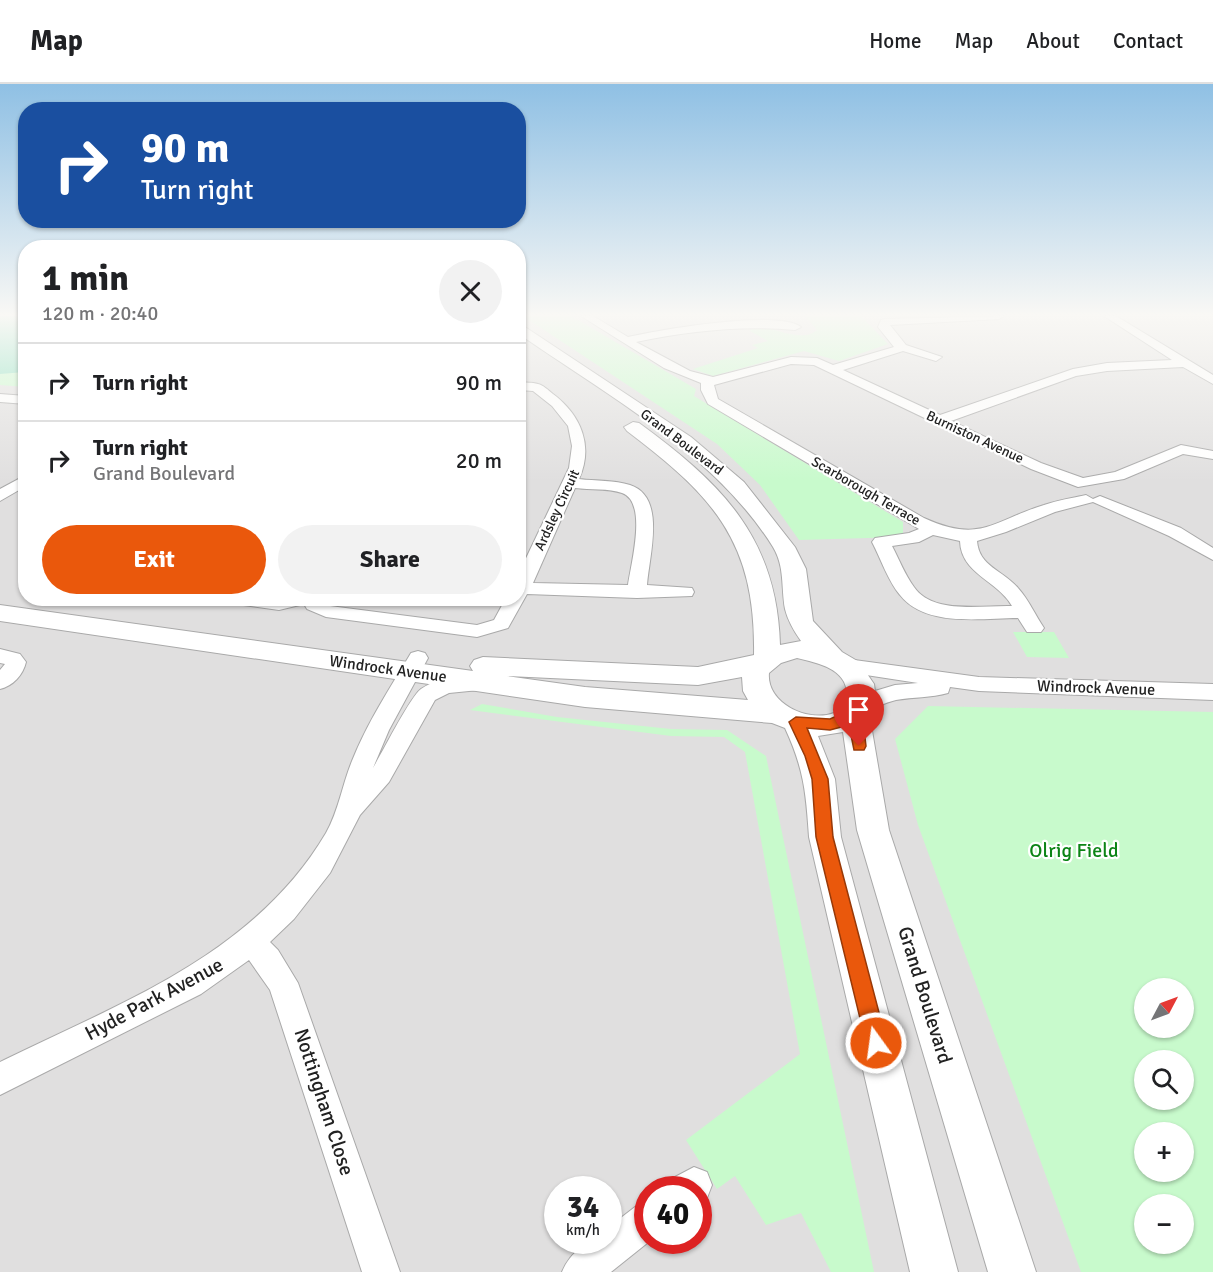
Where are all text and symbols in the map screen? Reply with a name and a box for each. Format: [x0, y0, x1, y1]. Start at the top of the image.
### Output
text: Map [30, 24, 83, 58]
text: Home [869, 28, 922, 54]
text: Map [955, 28, 993, 54]
text: About [1026, 28, 1080, 54]
text: Contact [1113, 28, 1183, 54]
text: 90 m [141, 123, 230, 174]
icon: right [42, 126, 120, 204]
text: Turn right [141, 174, 254, 207]
text: 1 min [42, 256, 129, 301]
button: close [439, 260, 502, 323]
text: 120 m · 20:40 [42, 301, 158, 326]
icon: right [42, 366, 75, 399]
text: Turn right [93, 369, 188, 396]
text: 90 m [456, 369, 502, 396]
street label: Grand Boulevard [637, 405, 727, 479]
street label: Burniston Avenue [924, 407, 1026, 467]
text: Turn right [93, 434, 188, 461]
icon: right [42, 444, 75, 477]
text: 20 m [456, 447, 502, 474]
street label: Scarborough Terrace [809, 453, 923, 529]
text: Grand Boulevard [93, 461, 235, 486]
street label: Ardsley Circuit [531, 467, 583, 553]
button: Exit [42, 525, 266, 594]
button: Share [278, 525, 502, 594]
street label: Windrock Avenue [328, 651, 448, 687]
street label: Windrock Avenue [1037, 676, 1155, 700]
pin [833, 684, 884, 746]
icon: arrive [842, 693, 875, 726]
park label: Olrig Field [1029, 838, 1119, 863]
street label: Grand Boulevard [892, 923, 958, 1067]
street label: Hyde Park Avenue [81, 952, 227, 1046]
north arrow [1134, 978, 1194, 1038]
map controls [1134, 978, 1194, 1254]
position arrow [844, 1011, 908, 1075]
street label: Nottingham Close [288, 1025, 360, 1179]
button: search [1134, 1050, 1194, 1110]
button: + [1134, 1122, 1194, 1182]
speed limit sign: 40 [634, 1176, 712, 1254]
text: 34 [567, 1189, 599, 1226]
button: − [1134, 1194, 1194, 1254]
text: km/h [566, 1221, 600, 1239]

